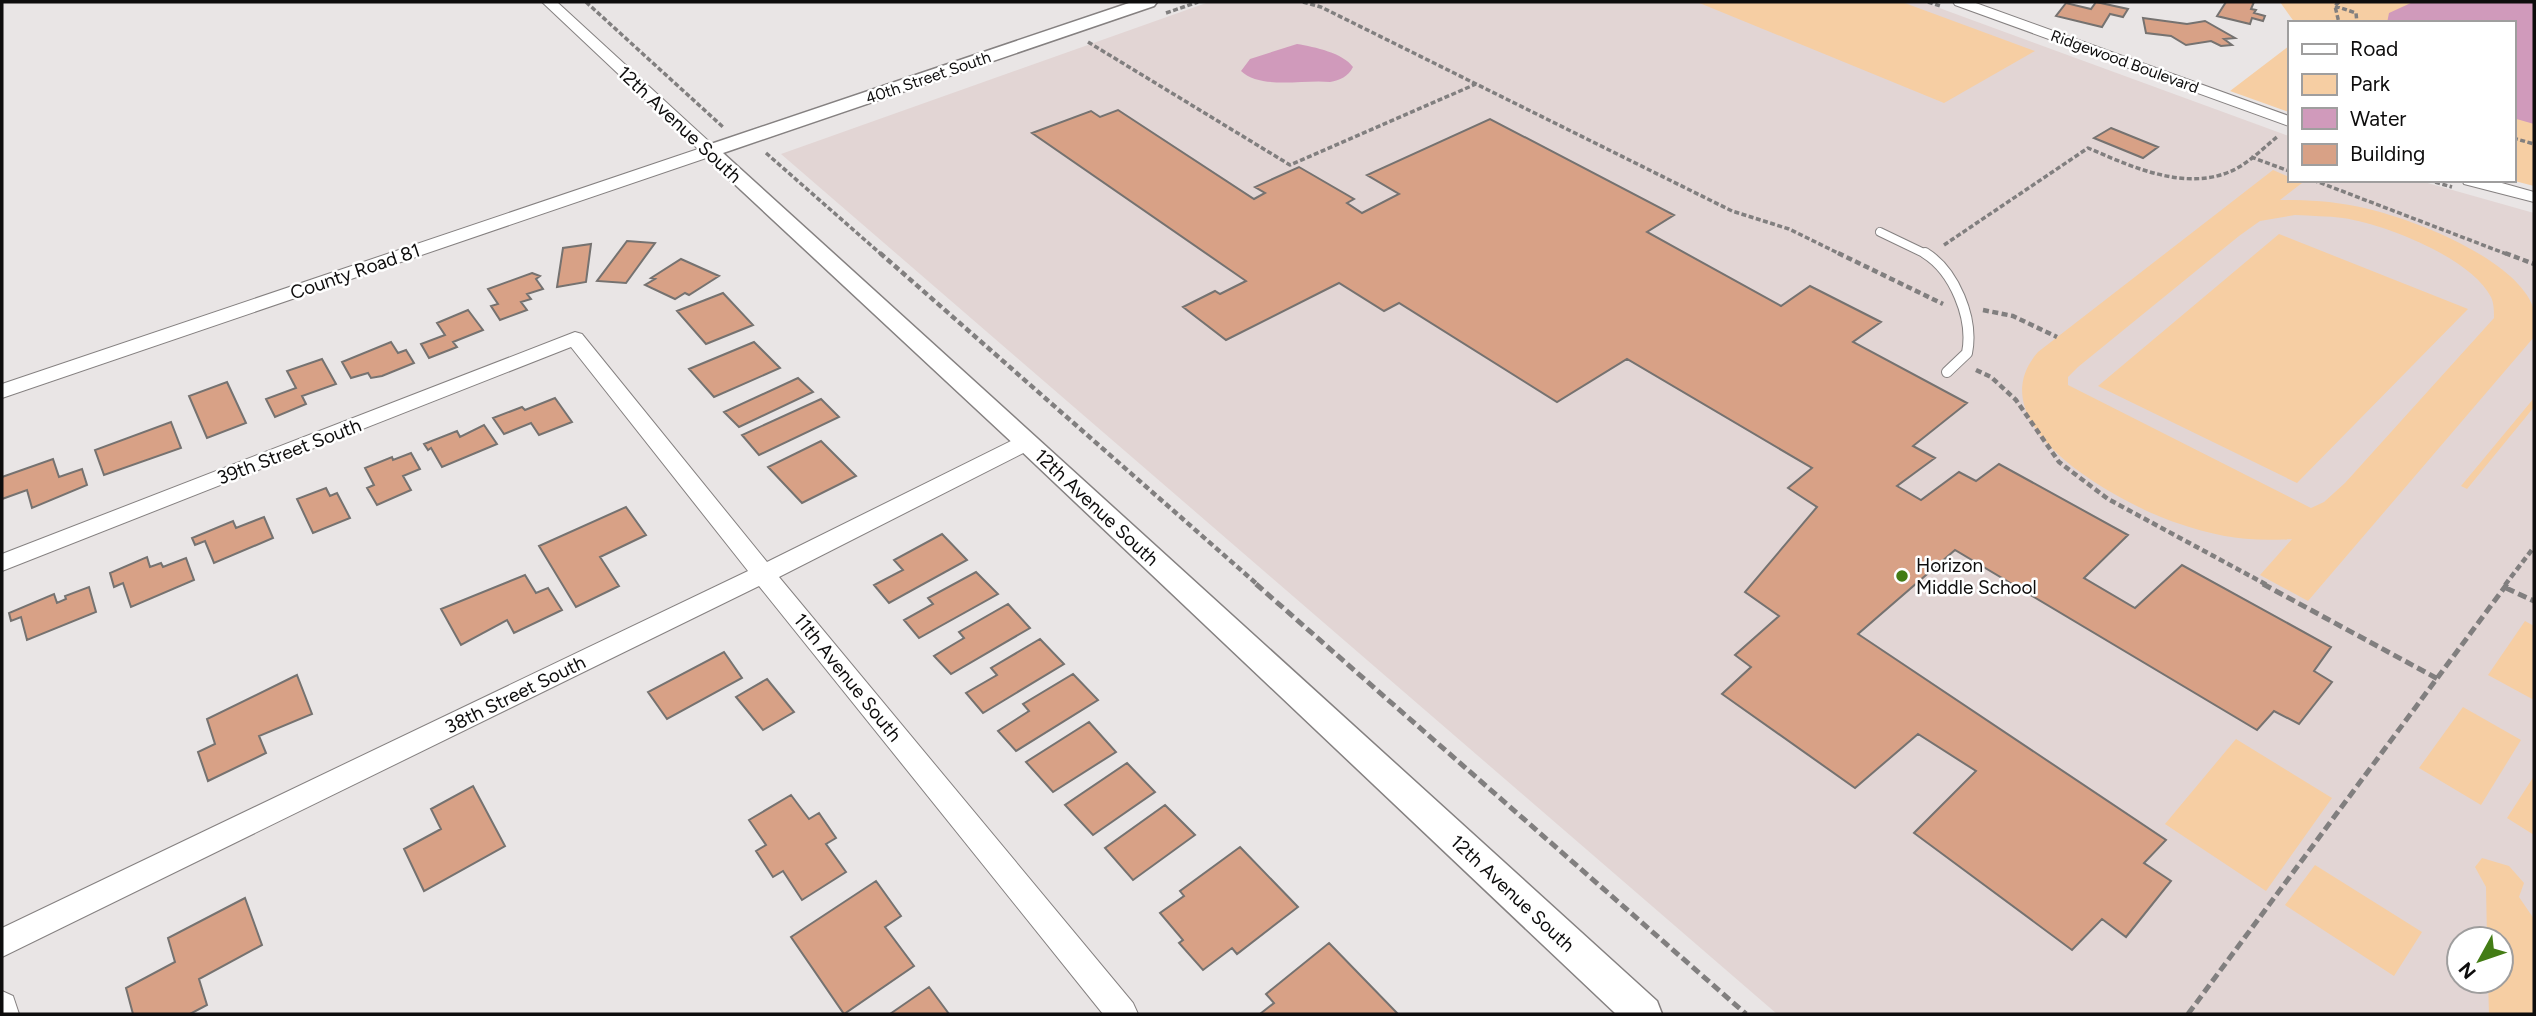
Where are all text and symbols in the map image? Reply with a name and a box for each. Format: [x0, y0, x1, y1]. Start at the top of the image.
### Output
legend [2288, 21, 2515, 182]
street label: Ridgewood Boulevard [2048, 26, 2202, 97]
text: Road [2350, 36, 2398, 61]
street label: 40th Street South [863, 47, 993, 108]
street label: 12th Avenue South [613, 61, 746, 188]
text: Park [2350, 71, 2391, 96]
text: Water [2350, 106, 2406, 131]
text: Building [2350, 141, 2425, 166]
street label: County Road 81 [287, 239, 423, 304]
street label: 39th Street South [214, 413, 365, 490]
street label: 12th Avenue South [1030, 444, 1163, 571]
place label: Horizon Middle School [1916, 554, 2037, 599]
marker: Horizon Middle School [1894, 568, 1910, 584]
street label: 11th Avenue South [789, 609, 906, 746]
street label: 38th Street South [441, 650, 589, 738]
street label: 12th Avenue South [1446, 830, 1579, 957]
north arrow [2445, 925, 2515, 995]
text: N [2454, 958, 2481, 984]

